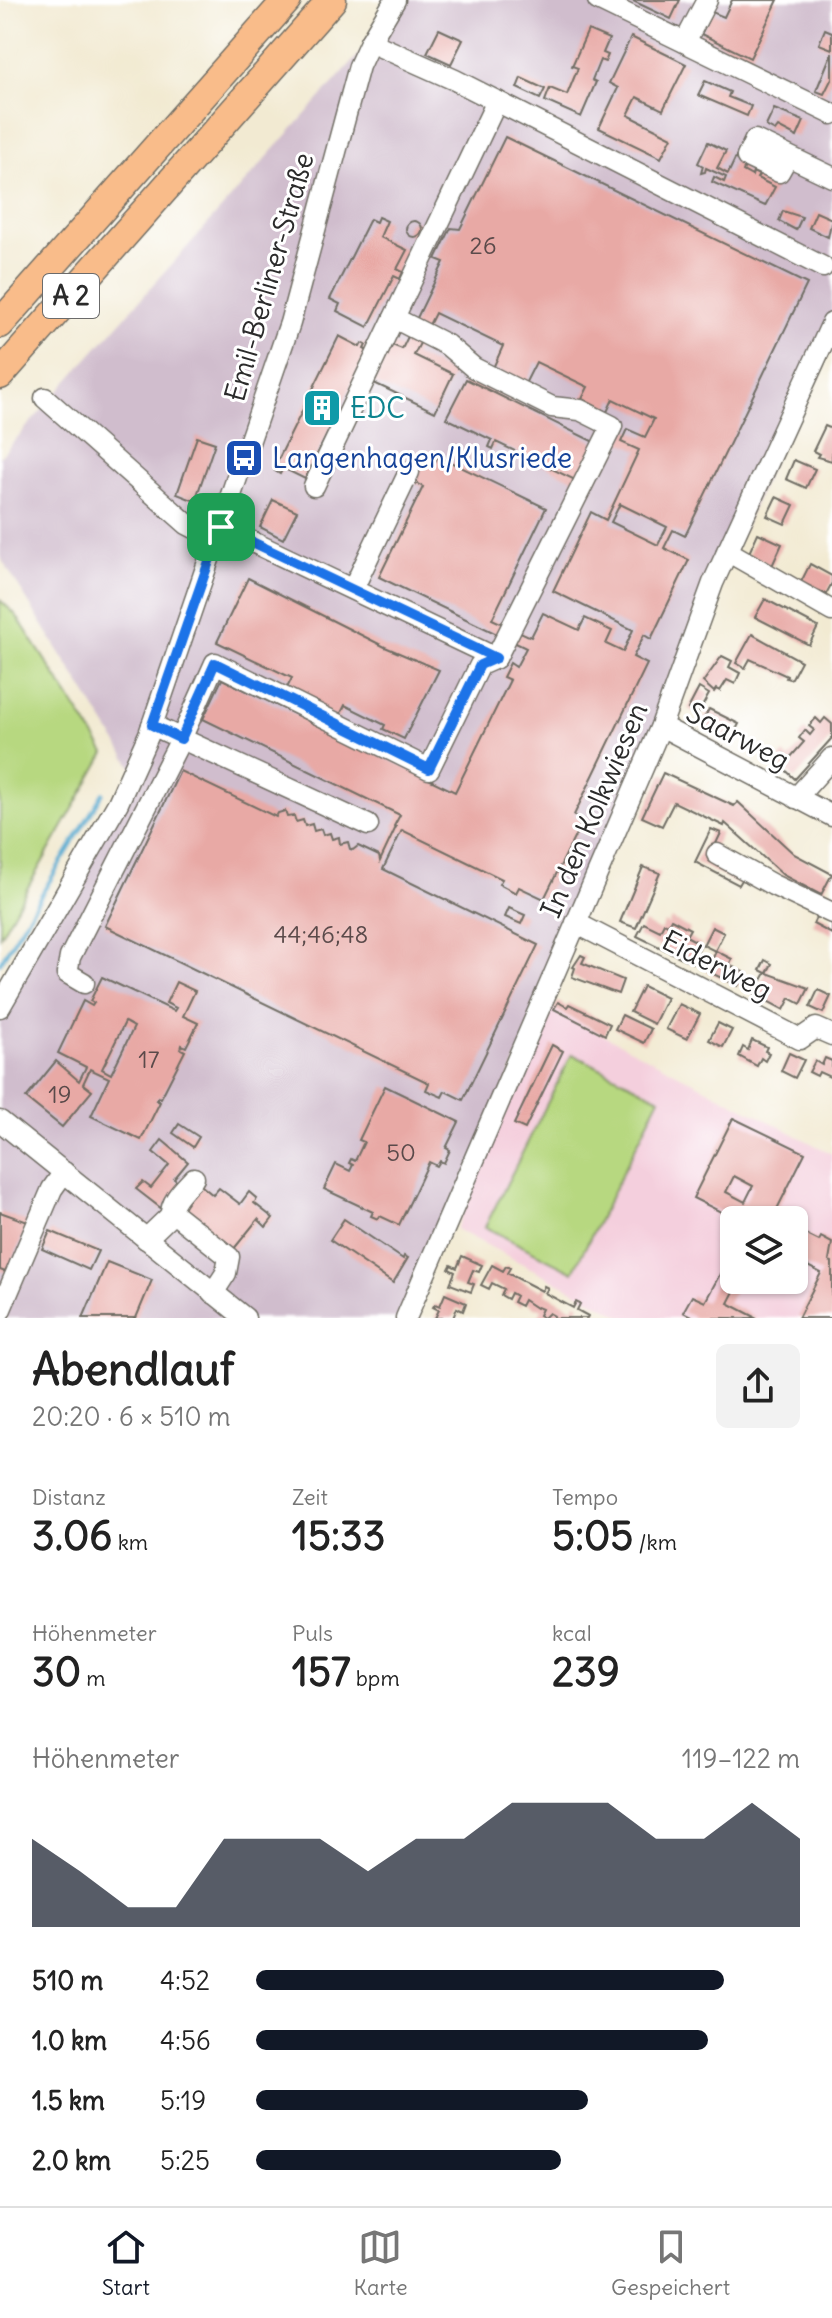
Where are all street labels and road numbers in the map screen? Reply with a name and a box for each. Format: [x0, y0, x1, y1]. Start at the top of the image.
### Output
street label: Emil-Berliner-Straße [216, 149, 322, 405]
road number: A 2 [43, 274, 99, 318]
street label: Saarweg [680, 694, 796, 778]
street label: In den Kolkwiesen [533, 697, 655, 923]
street label: Eiderweg [656, 922, 778, 1008]

